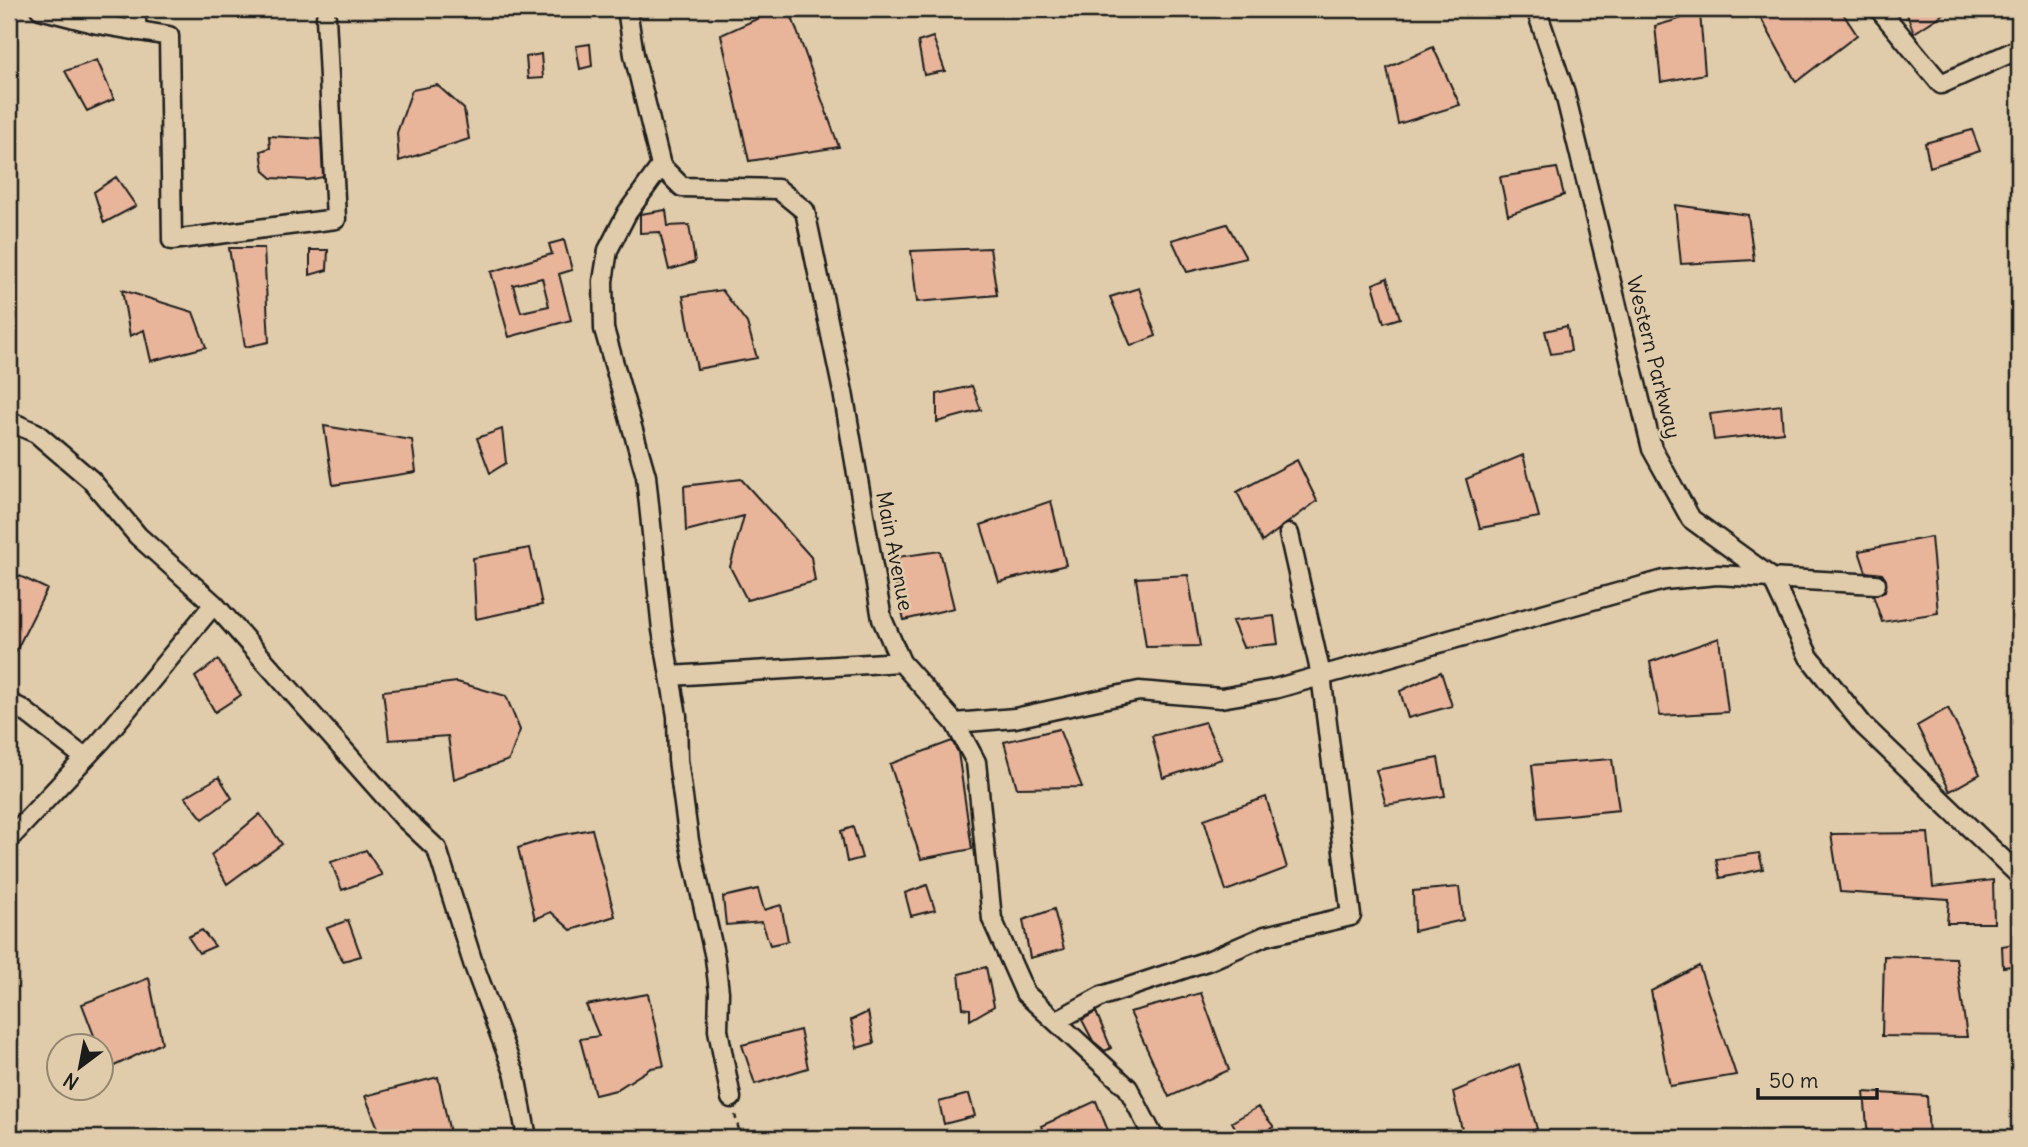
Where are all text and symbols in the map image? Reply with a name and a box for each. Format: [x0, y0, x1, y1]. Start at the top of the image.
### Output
street label: Western Parkway [1621, 273, 1687, 441]
street label: Main Avenue [870, 489, 920, 613]
north arrow [46, 1032, 116, 1102]
scale bar [1758, 1056, 1878, 1100]
text: 50 m [1769, 1067, 1818, 1094]
text: N [59, 1068, 83, 1095]

